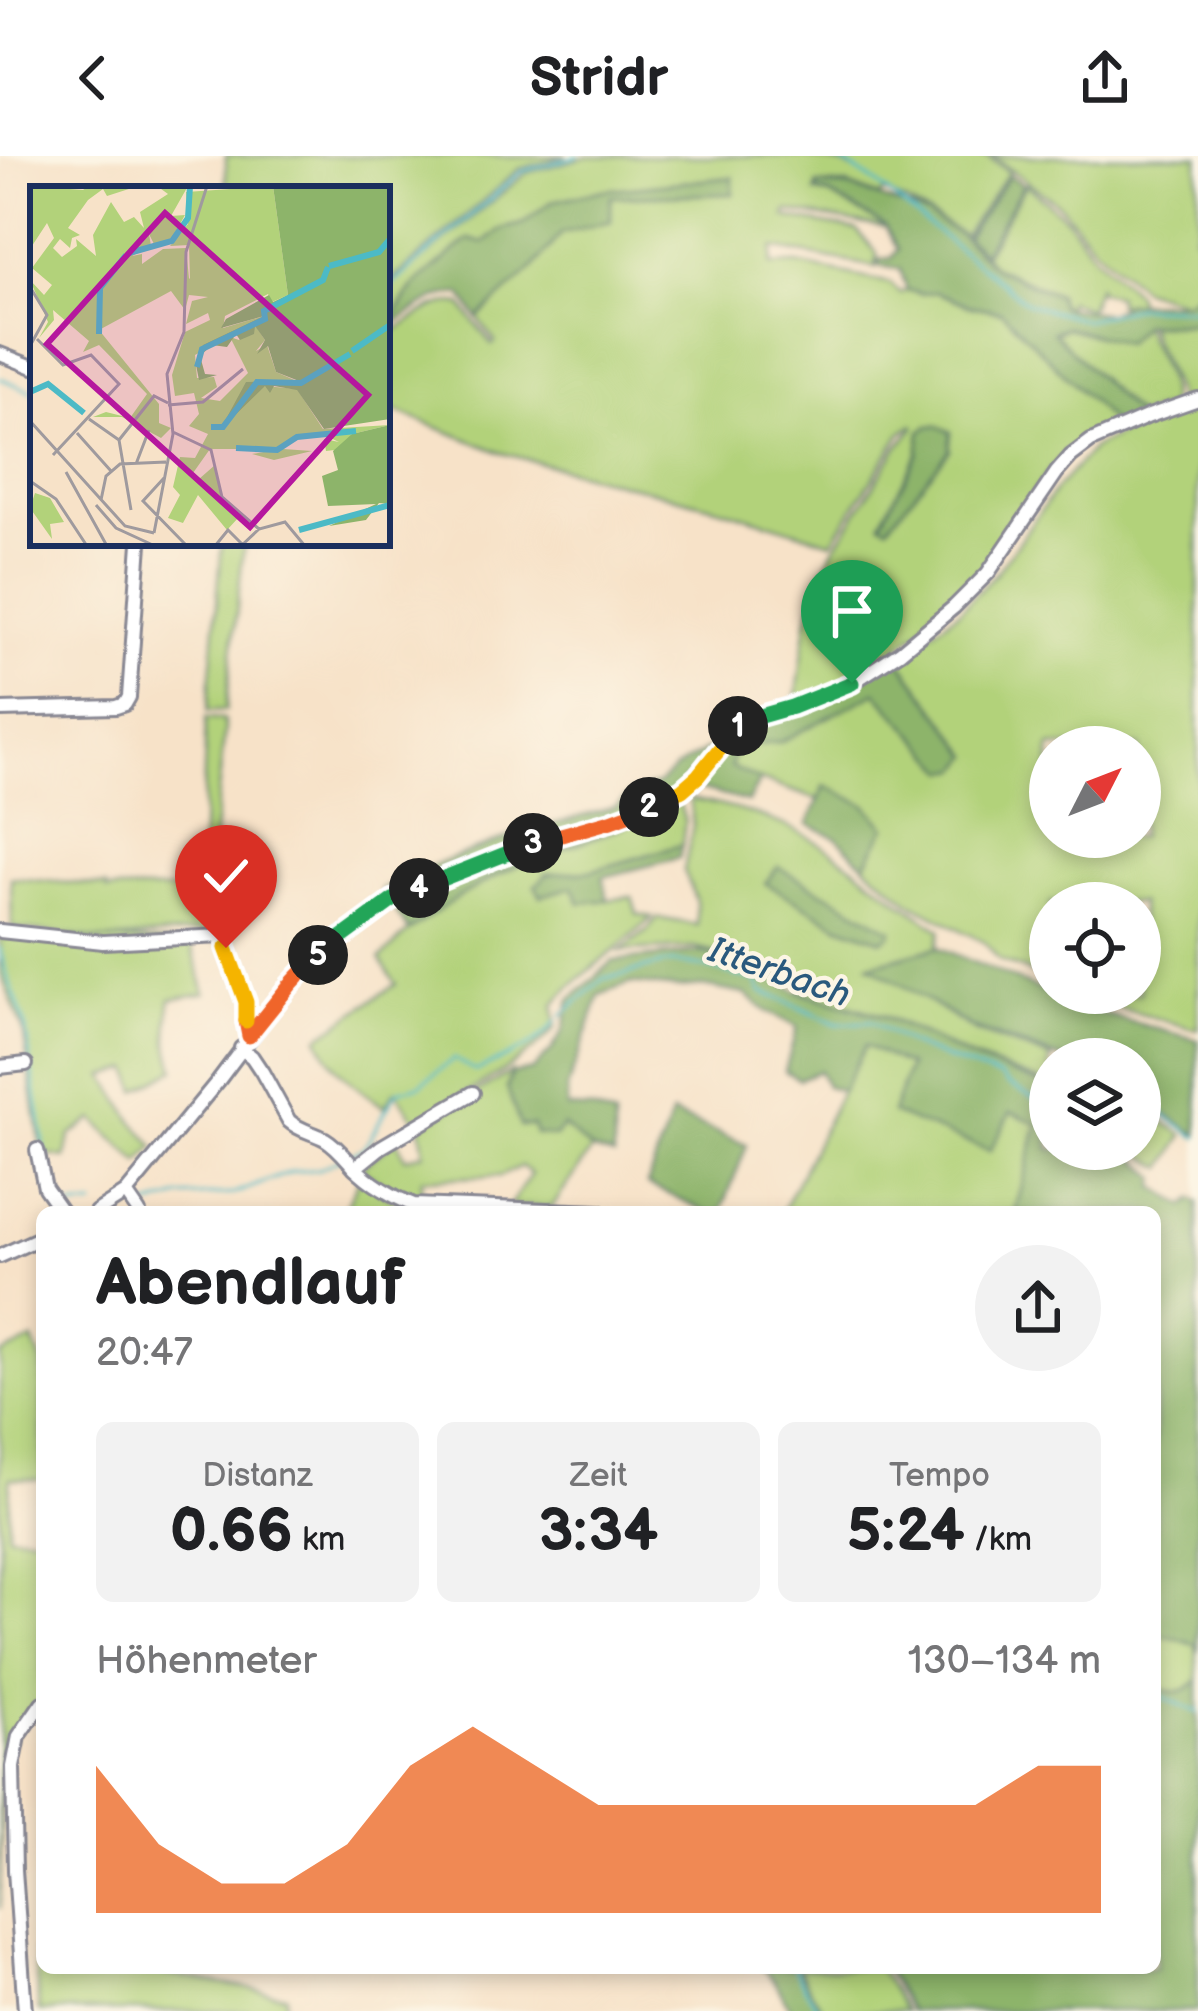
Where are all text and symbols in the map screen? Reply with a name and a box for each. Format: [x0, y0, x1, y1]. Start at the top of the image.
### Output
icon: back [60, 45, 126, 111]
icon: share [1072, 45, 1138, 111]
text: Stridr [530, 46, 668, 111]
inset map [30, 186, 390, 546]
pin [801, 560, 903, 683]
icon: arrive [819, 578, 885, 644]
pin: 1 [708, 696, 768, 756]
text: 1 [731, 706, 745, 746]
north arrow [1029, 726, 1161, 858]
map controls [1029, 726, 1161, 1170]
pin: 2 [619, 777, 679, 837]
text: 2 [639, 787, 659, 827]
pin: 3 [503, 813, 563, 873]
text: 3 [523, 823, 543, 863]
pin [175, 825, 277, 948]
icon: check [193, 843, 259, 909]
pin: 4 [389, 858, 449, 918]
text: 4 [409, 868, 429, 908]
button: locate [1029, 882, 1161, 1014]
pin: 5 [288, 925, 348, 985]
water label: Itterbach [702, 929, 855, 1018]
text: 5 [308, 935, 328, 975]
button: layers [1029, 1038, 1161, 1170]
text: Abendlauf [96, 1245, 405, 1324]
button: share [975, 1245, 1101, 1371]
text: 20:47 [96, 1330, 193, 1377]
text: Distanz [202, 1456, 313, 1496]
text: Zeit [570, 1456, 627, 1496]
text: Tempo [889, 1456, 990, 1496]
text: 0.66 [170, 1496, 293, 1568]
text: 3:34 [539, 1496, 658, 1568]
text: 5:24 [847, 1496, 965, 1568]
text: km [293, 1520, 345, 1560]
text: /km [965, 1520, 1032, 1560]
text: Höhenmeter [96, 1638, 317, 1685]
text: 130–134 m [908, 1638, 1101, 1685]

